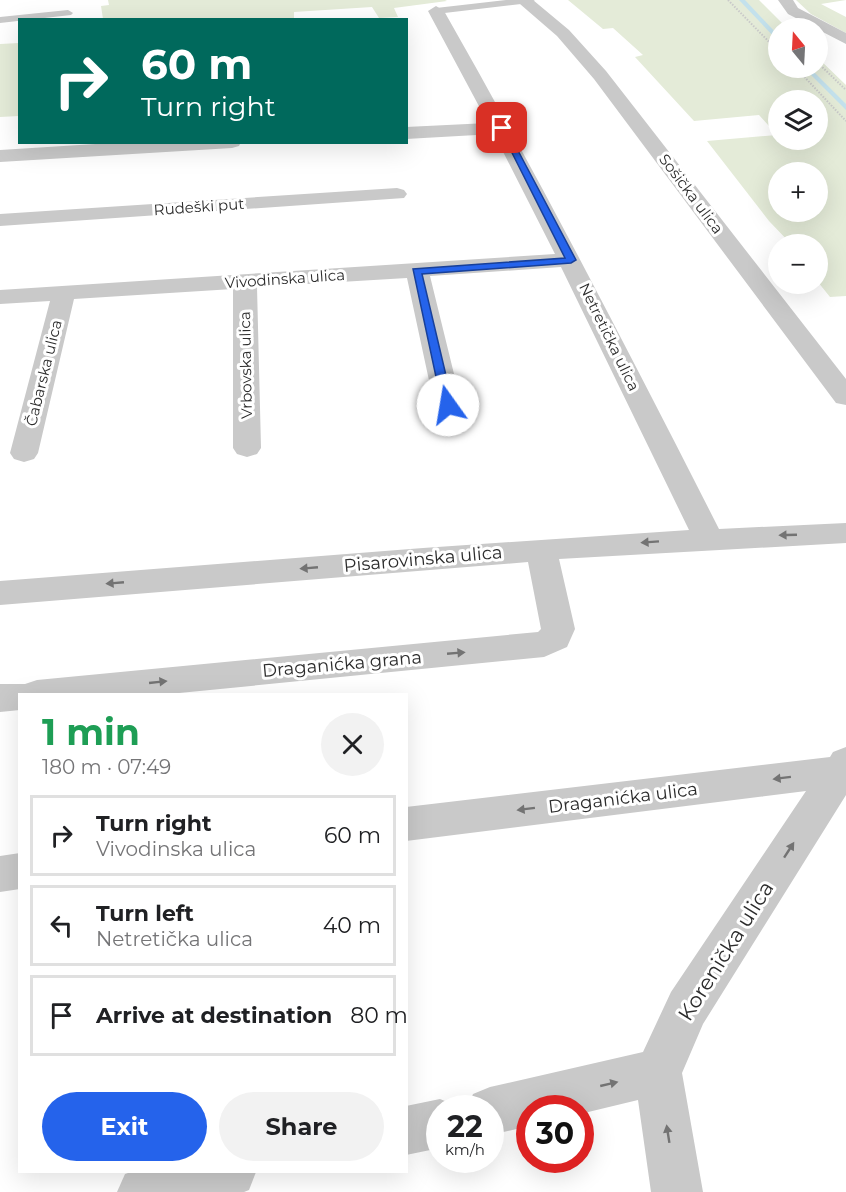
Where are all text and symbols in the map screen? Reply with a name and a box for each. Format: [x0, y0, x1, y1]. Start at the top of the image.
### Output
north arrow [768, 18, 828, 78]
map controls [768, 18, 828, 294]
text: 60 m [141, 38, 252, 90]
icon: right [42, 42, 120, 120]
text: Turn right [141, 90, 276, 123]
button: layers [768, 90, 828, 150]
pin [476, 102, 527, 153]
icon: arrive [485, 111, 518, 144]
street label: Sošička ulica [655, 150, 728, 238]
button: + [768, 162, 828, 222]
street label: Rudeški put [153, 194, 245, 219]
button: − [768, 234, 828, 294]
street label: Vivodinska ulica [224, 265, 346, 292]
street label: Netretička ulica [575, 280, 644, 394]
street label: Vrbovska ulica [235, 311, 256, 419]
street label: Čabarska ulica [21, 318, 66, 428]
position arrow [416, 373, 480, 437]
one-way arrow [778, 530, 797, 540]
one-way arrow [640, 537, 659, 547]
street label: Pisarovinska ulica [343, 541, 503, 577]
one-way arrow [299, 563, 318, 573]
one-way arrow [105, 579, 124, 588]
street label: Draganićka grana [261, 646, 423, 682]
one-way arrow [447, 648, 466, 658]
one-way arrow [148, 677, 167, 686]
text: 1 min [42, 710, 140, 754]
button: close [321, 713, 384, 776]
text: 180 m · 07:49 [42, 755, 171, 779]
one-way arrow [772, 773, 791, 783]
street label: Draganićka ulica [547, 778, 699, 818]
one-way arrow [516, 805, 535, 814]
text: Turn right [96, 810, 211, 837]
icon: right [45, 819, 78, 852]
text: 60 m [324, 822, 381, 849]
text: Vivodinska ulica [96, 837, 256, 861]
one-way arrow [783, 842, 794, 858]
street label: Korenička ulica [673, 876, 779, 1025]
text: Turn left [96, 900, 194, 927]
icon: left [45, 909, 78, 942]
text: 40 m [323, 912, 381, 939]
text: Netretička ulica [96, 927, 253, 951]
icon: arrive [45, 999, 78, 1032]
text: Arrive at destination [96, 1002, 332, 1029]
text: 80 m [350, 1002, 408, 1029]
one-way arrow [600, 1078, 618, 1088]
button: Exit [42, 1092, 207, 1161]
button: Share [219, 1092, 384, 1161]
speed limit sign: 30 [516, 1095, 594, 1173]
text: 22 [447, 1108, 483, 1145]
one-way arrow [663, 1125, 672, 1144]
text: km/h [445, 1140, 485, 1159]

